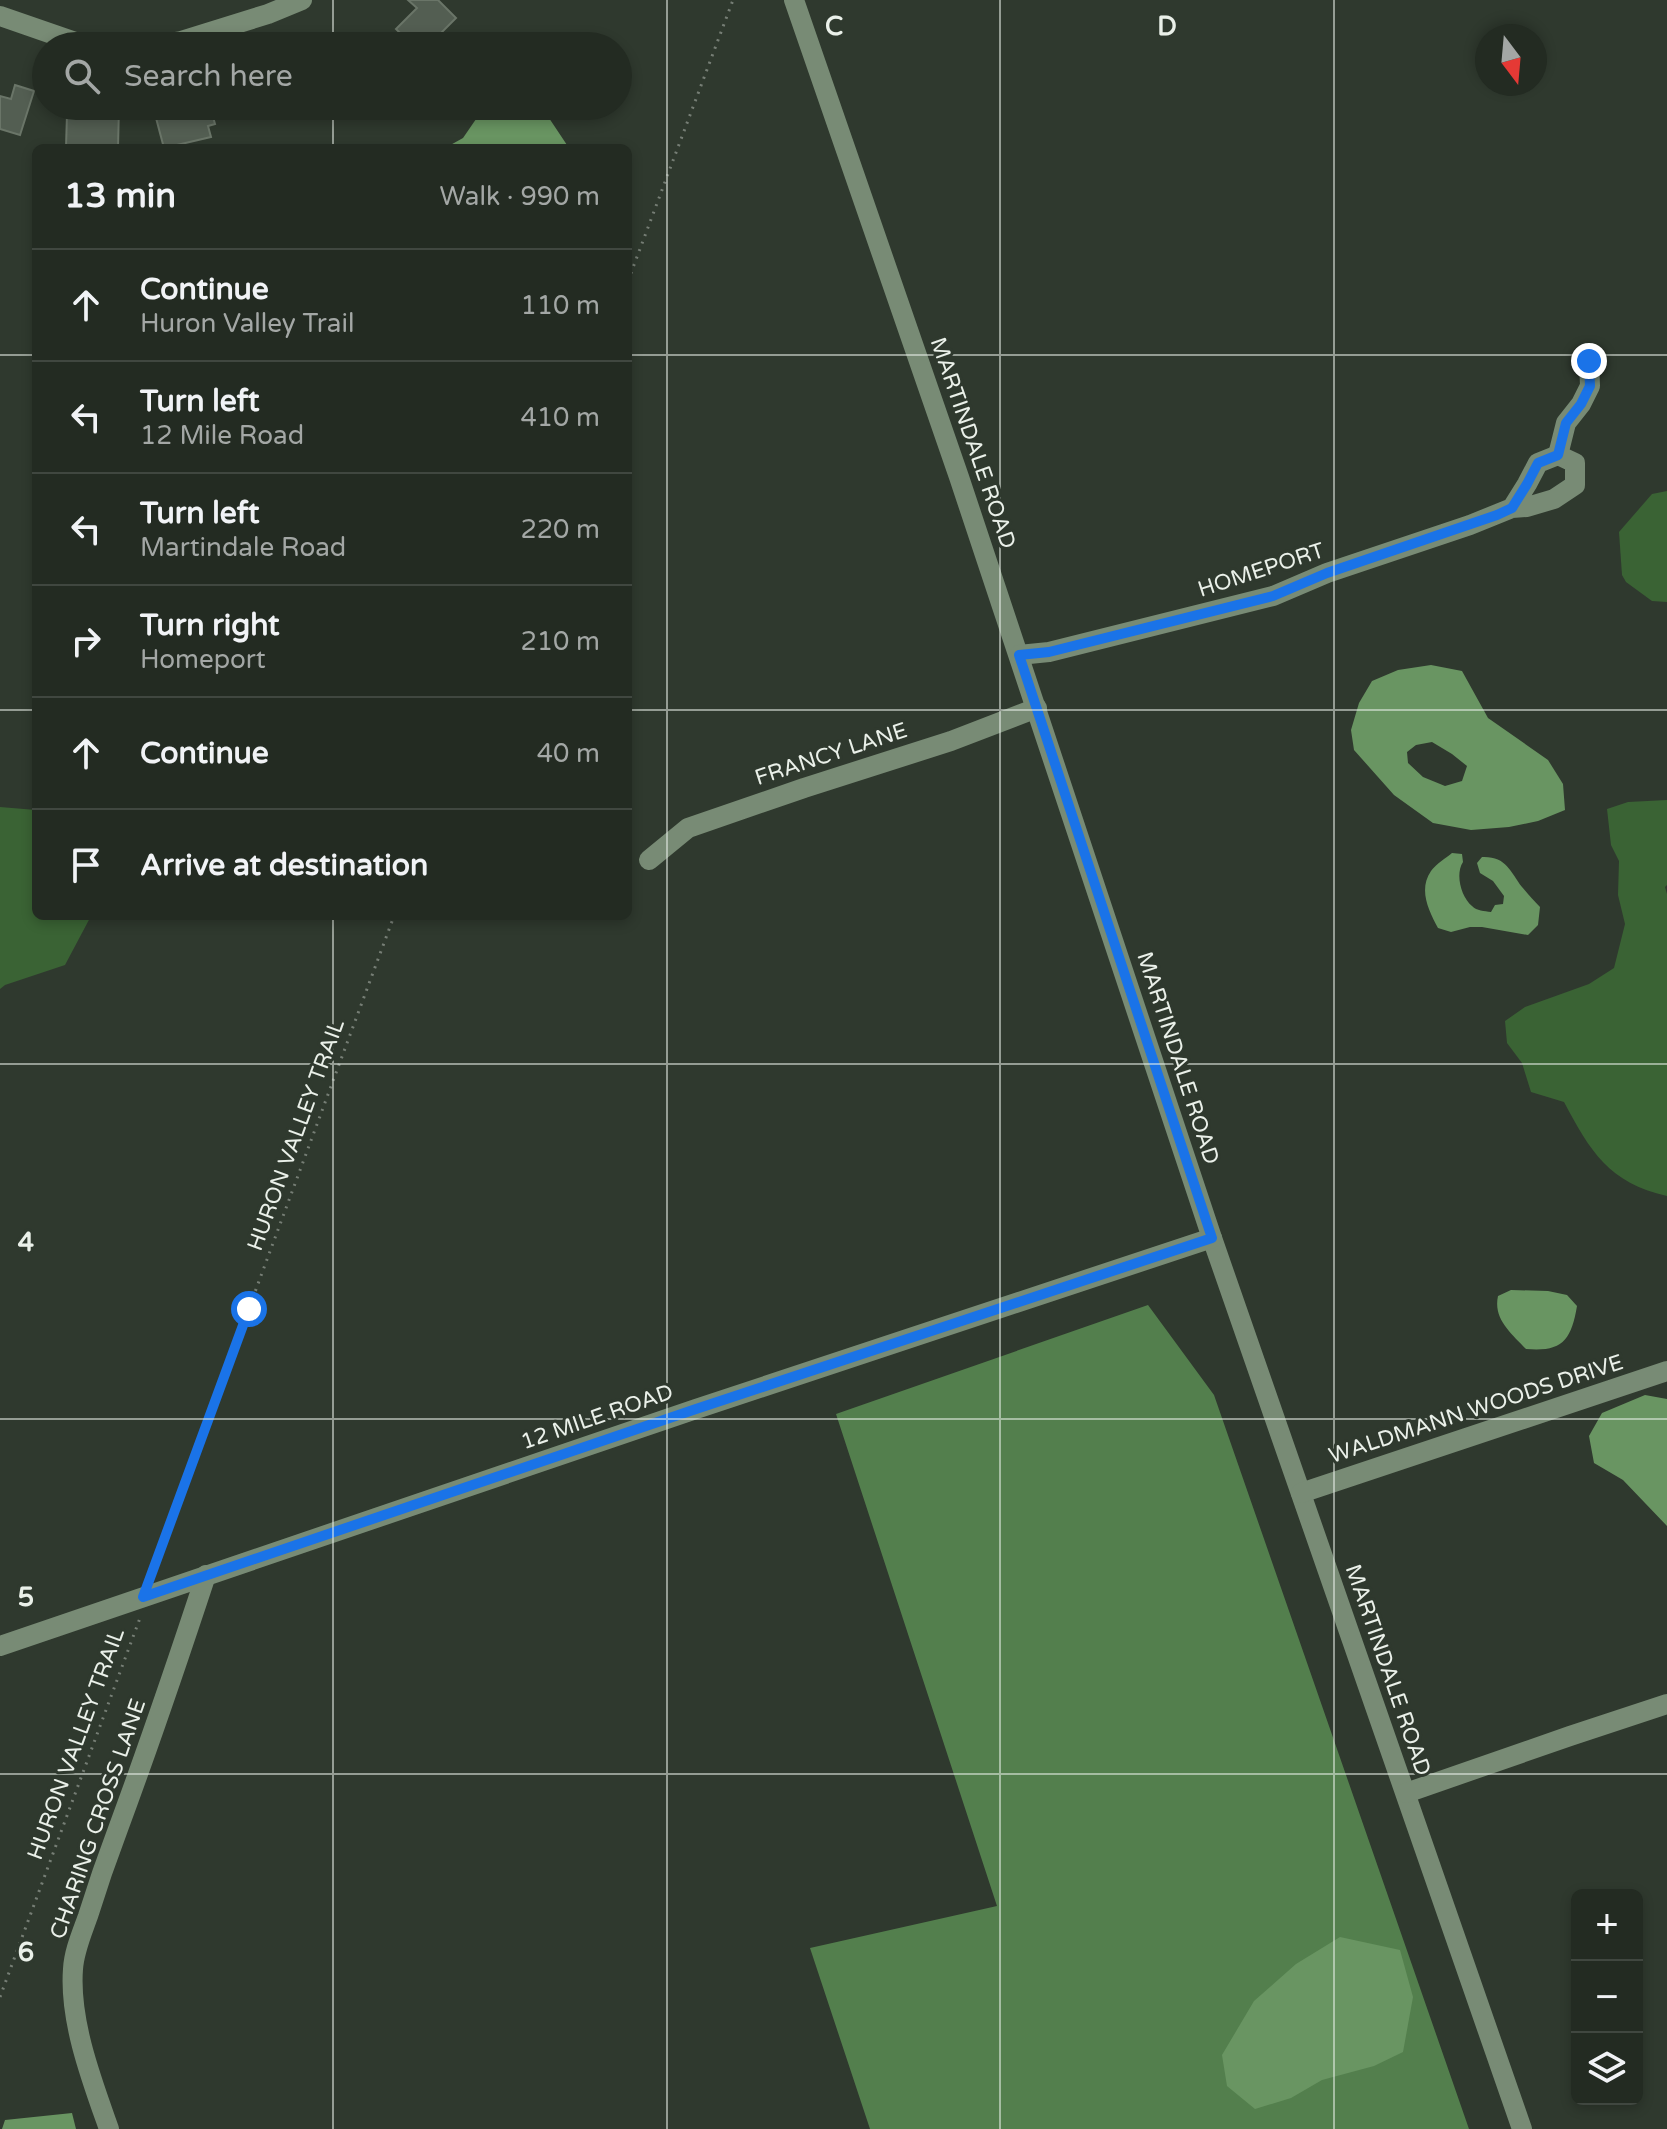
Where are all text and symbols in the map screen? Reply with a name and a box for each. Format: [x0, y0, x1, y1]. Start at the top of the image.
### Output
text: C [825, 11, 843, 42]
text: D [1157, 11, 1177, 42]
north arrow [1475, 24, 1547, 96]
search box [32, 32, 632, 120]
icon: search [60, 54, 104, 98]
text: Search here [124, 58, 293, 95]
text: 13 min [64, 176, 176, 217]
text: Walk · 990 m [440, 181, 600, 212]
text: Continue [140, 271, 269, 308]
icon: ahead [64, 283, 108, 327]
text: 110 m [520, 290, 600, 321]
text: Huron Valley Trail [140, 308, 354, 339]
street label: MARTINDALE ROAD [925, 334, 1021, 552]
route end [1571, 343, 1607, 379]
text: Turn left [140, 383, 259, 420]
icon: left [64, 395, 108, 439]
text: 410 m [520, 402, 600, 433]
text: 12 Mile Road [140, 420, 304, 451]
text: Turn left [140, 495, 259, 532]
icon: left [64, 507, 108, 551]
text: 220 m [520, 514, 600, 545]
text: Martindale Road [140, 532, 346, 563]
street label: HOMEPORT [1194, 537, 1328, 603]
text: Turn right [140, 607, 280, 644]
icon: right [64, 619, 108, 663]
text: 210 m [520, 626, 600, 657]
text: Homeport [140, 644, 266, 675]
street label: FRANCY LANE [752, 717, 910, 791]
icon: ahead [64, 731, 108, 775]
text: Continue [140, 735, 269, 772]
text: 40 m [537, 738, 600, 769]
icon: arrive [64, 843, 108, 887]
text: Arrive at destination [140, 847, 428, 884]
street label: MARTINDALE ROAD [1131, 948, 1225, 1168]
street label: HURON VALLEY TRAIL [242, 1015, 350, 1254]
text: 4 [18, 1227, 34, 1258]
route start [231, 1291, 267, 1327]
street label: WALDMANN WOODS DRIVE [1325, 1349, 1627, 1469]
street label: 12 MILE ROAD [517, 1379, 677, 1455]
street label: MARTINDALE ROAD [1340, 1561, 1436, 1779]
text: 5 [18, 1582, 34, 1613]
street label: HURON VALLEY TRAIL [22, 1624, 130, 1863]
street label: CHARING CROSS LANE [45, 1695, 151, 1943]
map controls [1571, 1889, 1643, 2105]
button: + [1571, 1889, 1643, 1961]
text: 6 [18, 1937, 34, 1968]
button: − [1571, 1961, 1643, 2033]
button: layers [1571, 2033, 1643, 2105]

